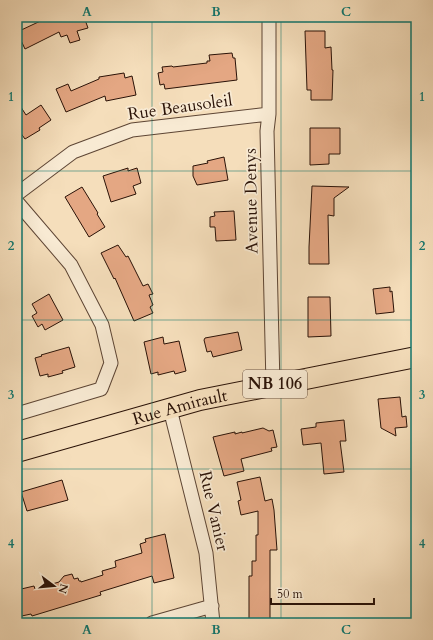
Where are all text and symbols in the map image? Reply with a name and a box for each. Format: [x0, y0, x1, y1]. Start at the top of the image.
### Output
text: A [82, 3, 92, 21]
text: B [211, 3, 221, 21]
text: C [341, 3, 351, 21]
text: 1 [8, 88, 14, 106]
street label: Rue Beausoleil [126, 88, 234, 126]
text: 1 [419, 88, 425, 106]
street label: Avenue Denys [239, 148, 263, 254]
text: 2 [8, 237, 15, 255]
text: 2 [419, 237, 426, 255]
road number: NB 106 [243, 370, 307, 398]
street label: Rue Amirault [130, 383, 230, 430]
text: 3 [8, 386, 15, 404]
text: 3 [419, 386, 426, 404]
street label: Rue Vanier [194, 469, 235, 554]
text: 4 [8, 535, 15, 553]
text: 4 [419, 535, 426, 553]
north arrow [34, 566, 74, 606]
scale bar [271, 580, 374, 606]
text: N [54, 582, 72, 596]
text: 50 m [277, 586, 304, 602]
text: A [82, 621, 92, 639]
text: B [211, 621, 221, 639]
text: C [341, 621, 351, 639]

